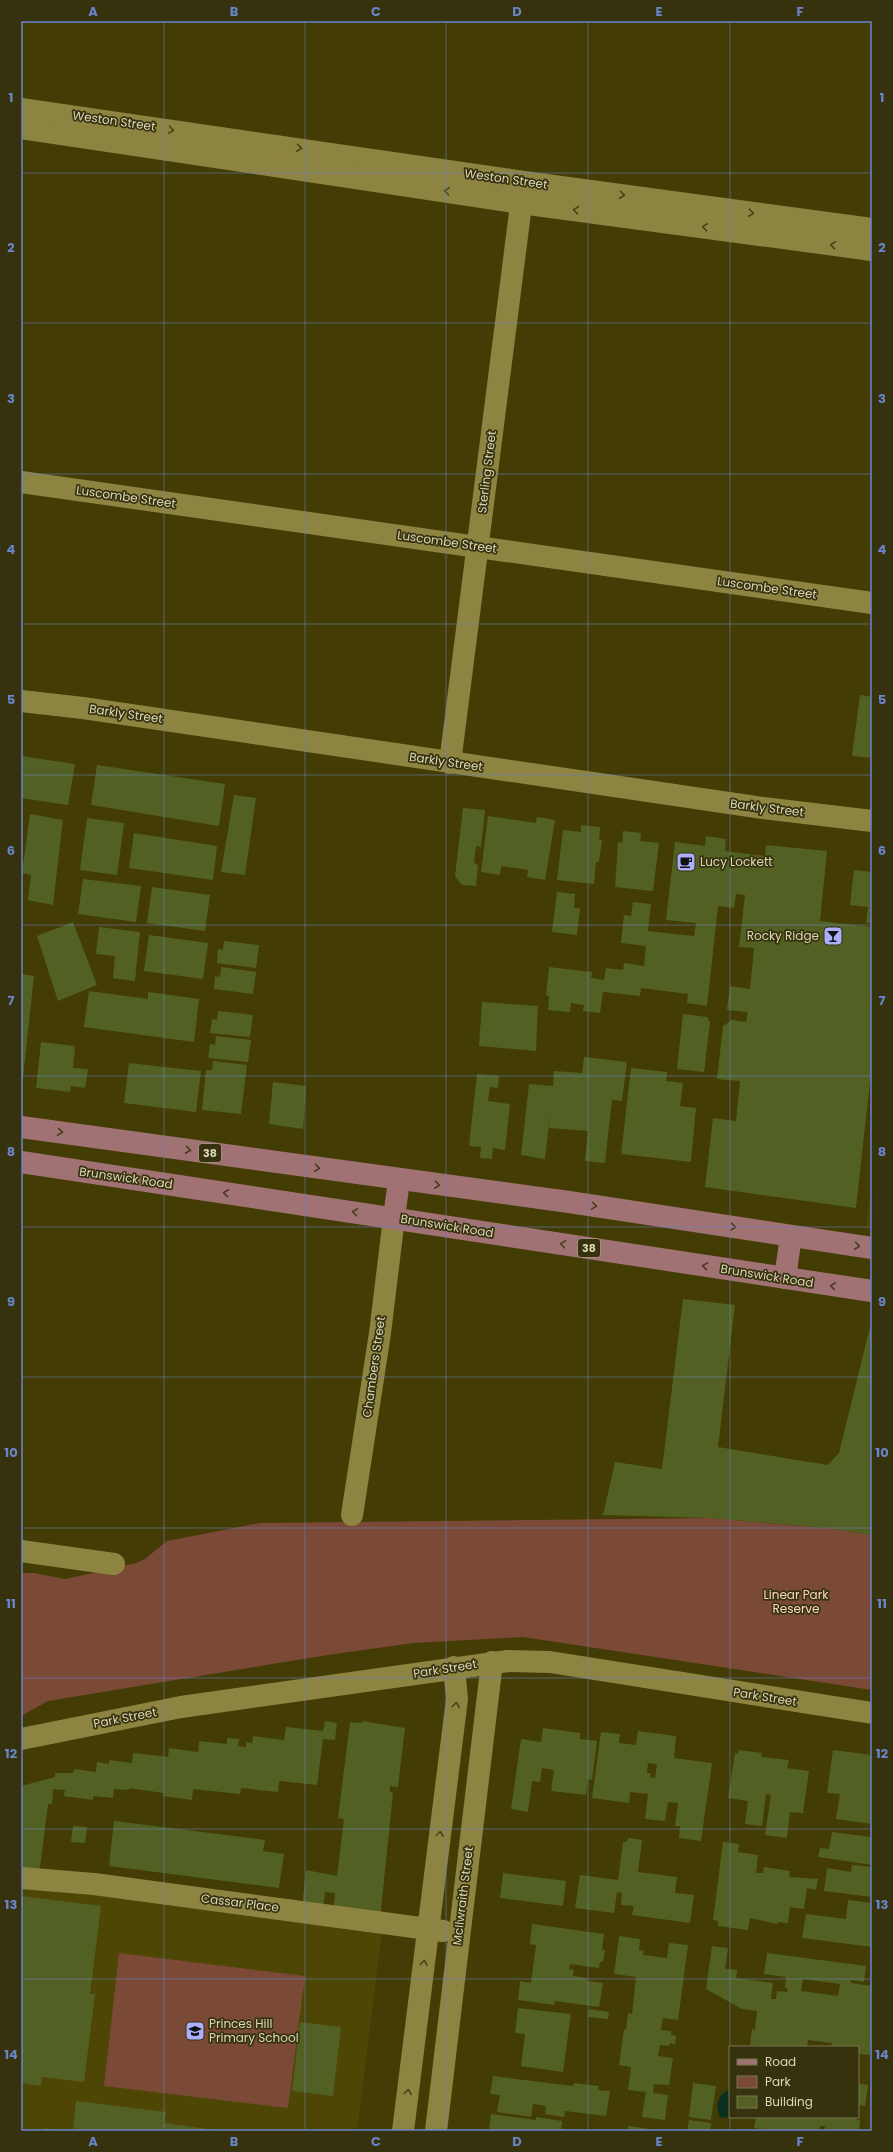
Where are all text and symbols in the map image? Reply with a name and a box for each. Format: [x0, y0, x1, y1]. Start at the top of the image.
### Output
text: A [88, 2, 98, 21]
text: B [230, 2, 239, 21]
text: C [371, 2, 381, 21]
text: D [512, 2, 522, 21]
text: E [655, 2, 663, 21]
text: F [796, 2, 804, 21]
text: 1 [9, 88, 13, 107]
text: 1 [880, 88, 884, 107]
street label: Weston Street [72, 106, 157, 135]
one-way arrow [167, 125, 174, 134]
one-way arrow [296, 143, 302, 152]
street label: Weston Street [464, 164, 549, 193]
one-way arrow [444, 187, 450, 196]
one-way arrow [619, 190, 625, 199]
one-way arrow [573, 206, 579, 215]
one-way arrow [748, 208, 754, 217]
one-way arrow [701, 223, 708, 232]
text: 2 [7, 238, 15, 257]
text: 2 [878, 238, 886, 257]
one-way arrow [830, 241, 836, 250]
text: 3 [7, 389, 15, 408]
text: 3 [878, 389, 886, 408]
street label: Sterling Street [473, 430, 500, 514]
street label: Luscombe Street [75, 481, 177, 512]
street label: Luscombe Street [396, 526, 498, 557]
text: 4 [7, 540, 16, 559]
text: 4 [878, 540, 887, 559]
street label: Luscombe Street [716, 572, 818, 603]
text: 5 [7, 690, 15, 709]
text: 5 [878, 690, 886, 709]
street label: Barkly Street [88, 700, 164, 727]
street label: Barkly Street [408, 748, 484, 775]
street label: Barkly Street [729, 795, 805, 820]
text: 6 [7, 841, 15, 860]
text: 6 [878, 841, 886, 860]
cafe icon: Lucy Lockett [675, 851, 697, 873]
place label: Lucy Lockett [700, 853, 773, 870]
bar icon: Rocky Ridge [822, 925, 844, 947]
place label: Rocky Ridge [747, 927, 819, 944]
text: 7 [8, 991, 15, 1010]
text: 7 [879, 991, 886, 1010]
one-way arrow [57, 1127, 63, 1136]
text: 8 [7, 1142, 15, 1161]
text: 8 [878, 1142, 886, 1161]
road number: 38 [199, 1144, 221, 1162]
one-way arrow [185, 1145, 191, 1154]
street label: Brunswick Road [78, 1163, 174, 1192]
one-way arrow [314, 1163, 320, 1172]
one-way arrow [434, 1180, 440, 1189]
one-way arrow [223, 1189, 230, 1198]
one-way arrow [591, 1201, 597, 1210]
one-way arrow [352, 1208, 358, 1217]
street label: Brunswick Road [399, 1210, 495, 1241]
one-way arrow [729, 1222, 736, 1231]
road number: 38 [578, 1239, 600, 1257]
one-way arrow [560, 1240, 566, 1249]
one-way arrow [854, 1241, 860, 1250]
street label: Brunswick Road [719, 1260, 815, 1291]
one-way arrow [702, 1262, 708, 1271]
one-way arrow [830, 1282, 836, 1291]
text: 9 [7, 1292, 15, 1311]
text: 9 [878, 1292, 886, 1311]
street label: Chambers Street [358, 1315, 389, 1419]
text: 10 [4, 1443, 18, 1462]
text: 10 [875, 1443, 889, 1462]
park label: Linear Park Reserve [764, 1586, 829, 1617]
text: 11 [6, 1594, 16, 1613]
text: 11 [877, 1594, 887, 1613]
street label: Park Street [412, 1655, 478, 1682]
street label: Park Street [732, 1683, 798, 1710]
one-way arrow [451, 1702, 460, 1708]
street label: Park Street [92, 1703, 158, 1732]
text: 12 [5, 1744, 18, 1763]
text: 12 [876, 1744, 889, 1763]
one-way arrow [435, 1831, 444, 1837]
street label: McIlwraith Street [448, 1846, 477, 1946]
street label: Cassar Place [200, 1889, 280, 1916]
text: 13 [5, 1895, 18, 1914]
text: 13 [876, 1895, 889, 1914]
one-way arrow [419, 1960, 428, 1966]
place label: Princes Hill Primary School [209, 2015, 299, 2046]
school or university icon: Princes Hill Primary School [184, 2020, 206, 2042]
text: 14 [4, 2045, 18, 2064]
text: 14 [875, 2045, 889, 2064]
legend [729, 2046, 859, 2118]
text: Road [765, 2053, 796, 2070]
text: Park [765, 2073, 792, 2090]
one-way arrow [403, 2089, 412, 2095]
text: Building [765, 2093, 813, 2110]
text: A [88, 2132, 98, 2151]
text: B [230, 2132, 239, 2151]
text: C [371, 2132, 381, 2151]
text: D [512, 2132, 522, 2151]
text: E [655, 2132, 663, 2151]
text: F [796, 2132, 804, 2151]

